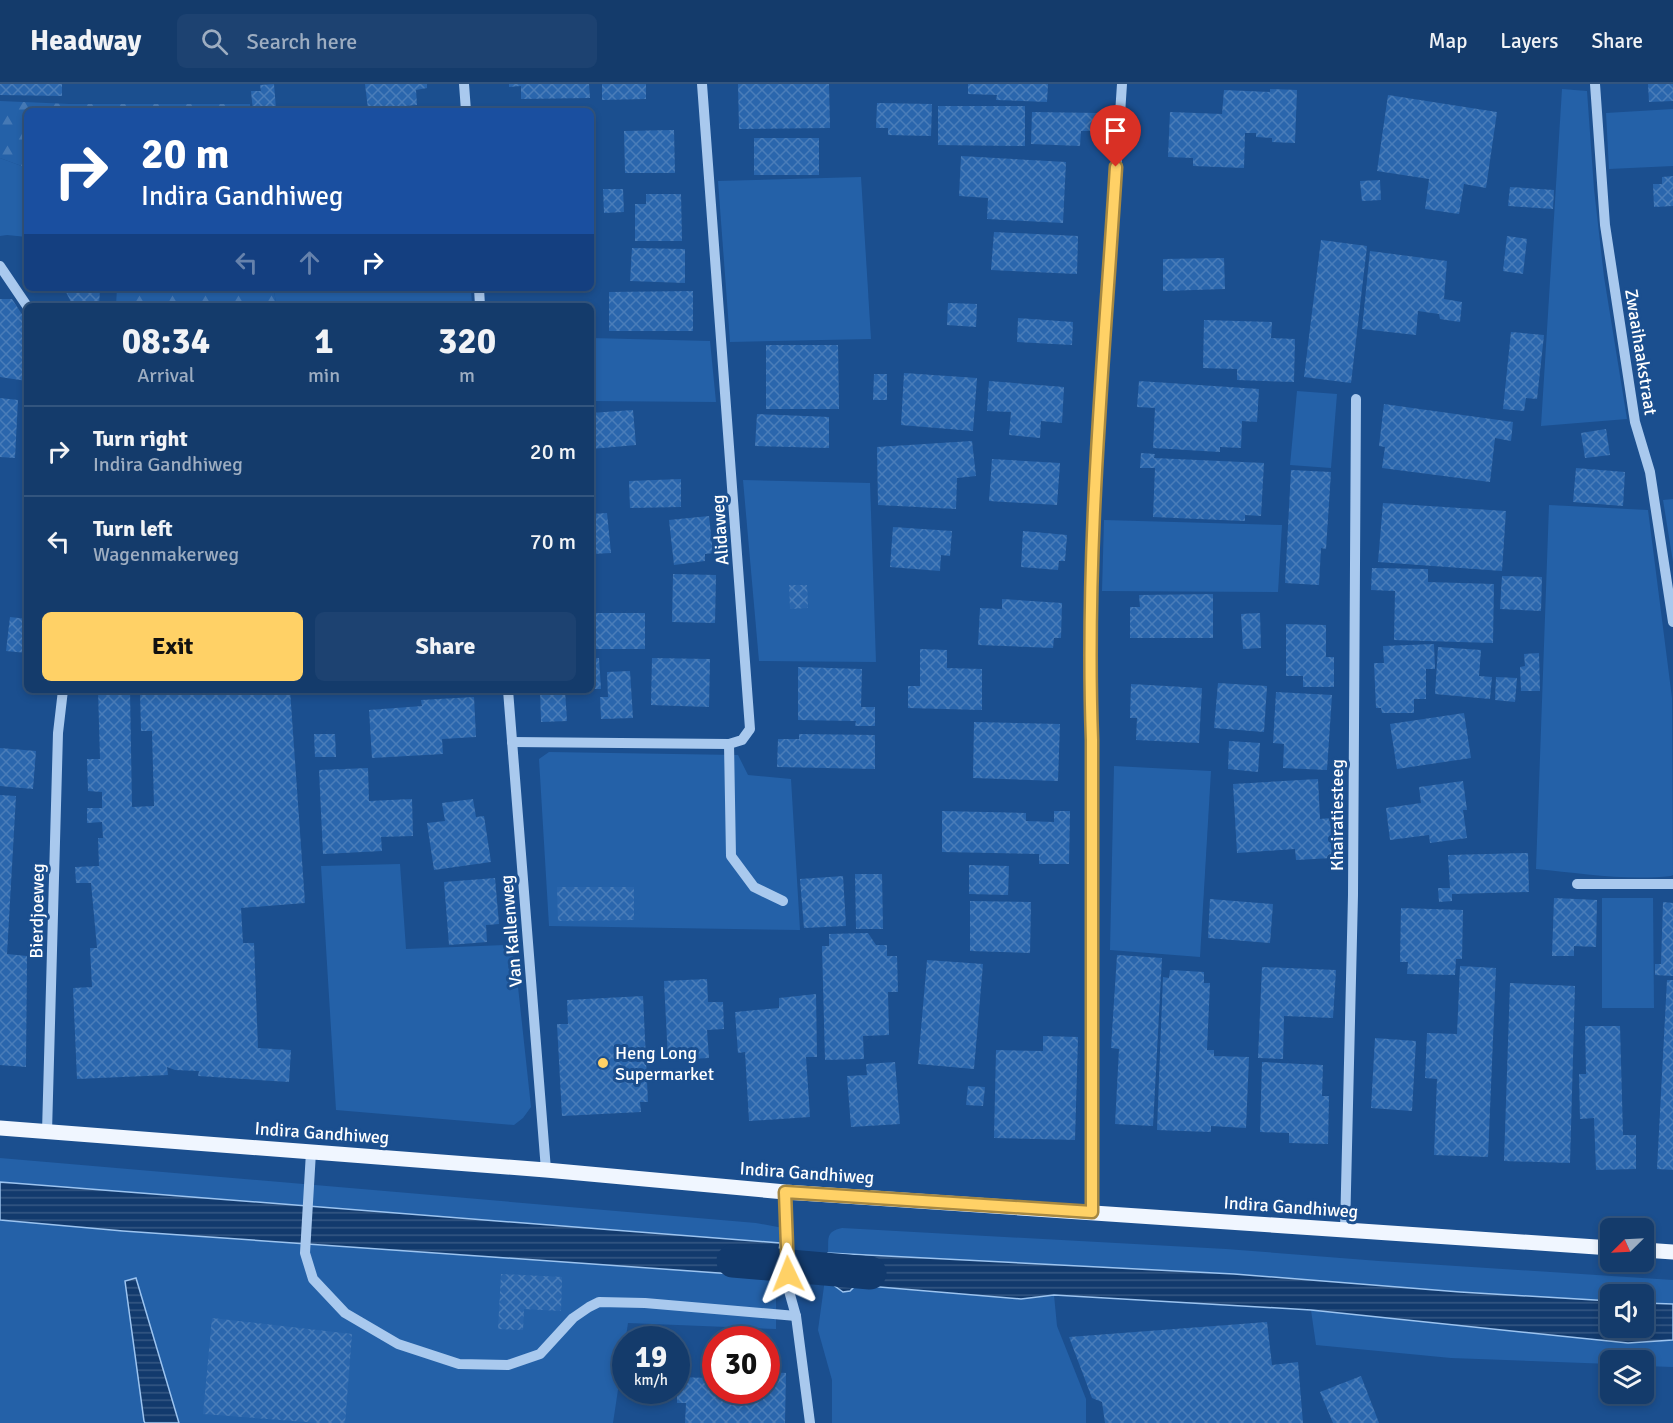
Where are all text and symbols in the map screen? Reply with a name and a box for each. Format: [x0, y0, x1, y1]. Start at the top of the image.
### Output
search box [177, 14, 597, 68]
text: Headway [30, 24, 141, 58]
icon: search [198, 25, 231, 58]
text: Search here [246, 28, 357, 55]
text: Map [1429, 28, 1467, 54]
text: Layers [1500, 28, 1558, 54]
text: Share [1591, 28, 1643, 54]
pin [1090, 105, 1141, 167]
icon: arrive [1099, 114, 1132, 147]
text: 20 m [141, 129, 230, 180]
icon: right [42, 132, 120, 210]
text: Indira Gandhiweg [141, 180, 343, 213]
icon: left [230, 246, 263, 279]
icon: ahead [293, 246, 326, 279]
icon: right [356, 246, 389, 279]
street label: Zwaaihaakstraat [1620, 287, 1662, 417]
text: 08:34 [122, 319, 210, 364]
text: 1 [314, 319, 334, 364]
text: 320 [438, 319, 496, 364]
text: Arrival [137, 363, 195, 388]
text: min [308, 363, 340, 388]
text: m [459, 363, 475, 388]
text: Turn right [93, 425, 188, 452]
icon: right [42, 435, 75, 468]
text: 20 m [530, 438, 576, 465]
text: Indira Gandhiweg [93, 452, 243, 477]
street label: Alidaweg [707, 494, 733, 566]
text: Turn left [93, 515, 173, 542]
icon: left [42, 525, 75, 558]
text: 70 m [530, 528, 576, 555]
text: Wagenmakerweg [93, 542, 239, 567]
button: Exit [42, 612, 303, 681]
button: Share [315, 612, 576, 681]
street label: Khairatiesteeg [1326, 759, 1348, 871]
street label: Bierdjoeweg [25, 863, 49, 959]
street label: Van Kallenweg [495, 874, 527, 988]
place label: Heng Long Supermarket [615, 1042, 714, 1085]
marker: Heng Long Supermarket [596, 1056, 610, 1070]
street label: Indira Gandhiweg [254, 1117, 390, 1149]
street label: Indira Gandhiweg [739, 1157, 875, 1189]
street label: Indira Gandhiweg [1223, 1191, 1359, 1223]
north arrow [1600, 1218, 1654, 1272]
map controls [1600, 1218, 1654, 1404]
position arrow [756, 1242, 820, 1306]
button: sound [1600, 1284, 1654, 1338]
speed limit sign: 30 [702, 1326, 780, 1404]
text: 19 [635, 1339, 667, 1376]
button: layers [1600, 1350, 1654, 1404]
text: km/h [634, 1371, 668, 1389]

